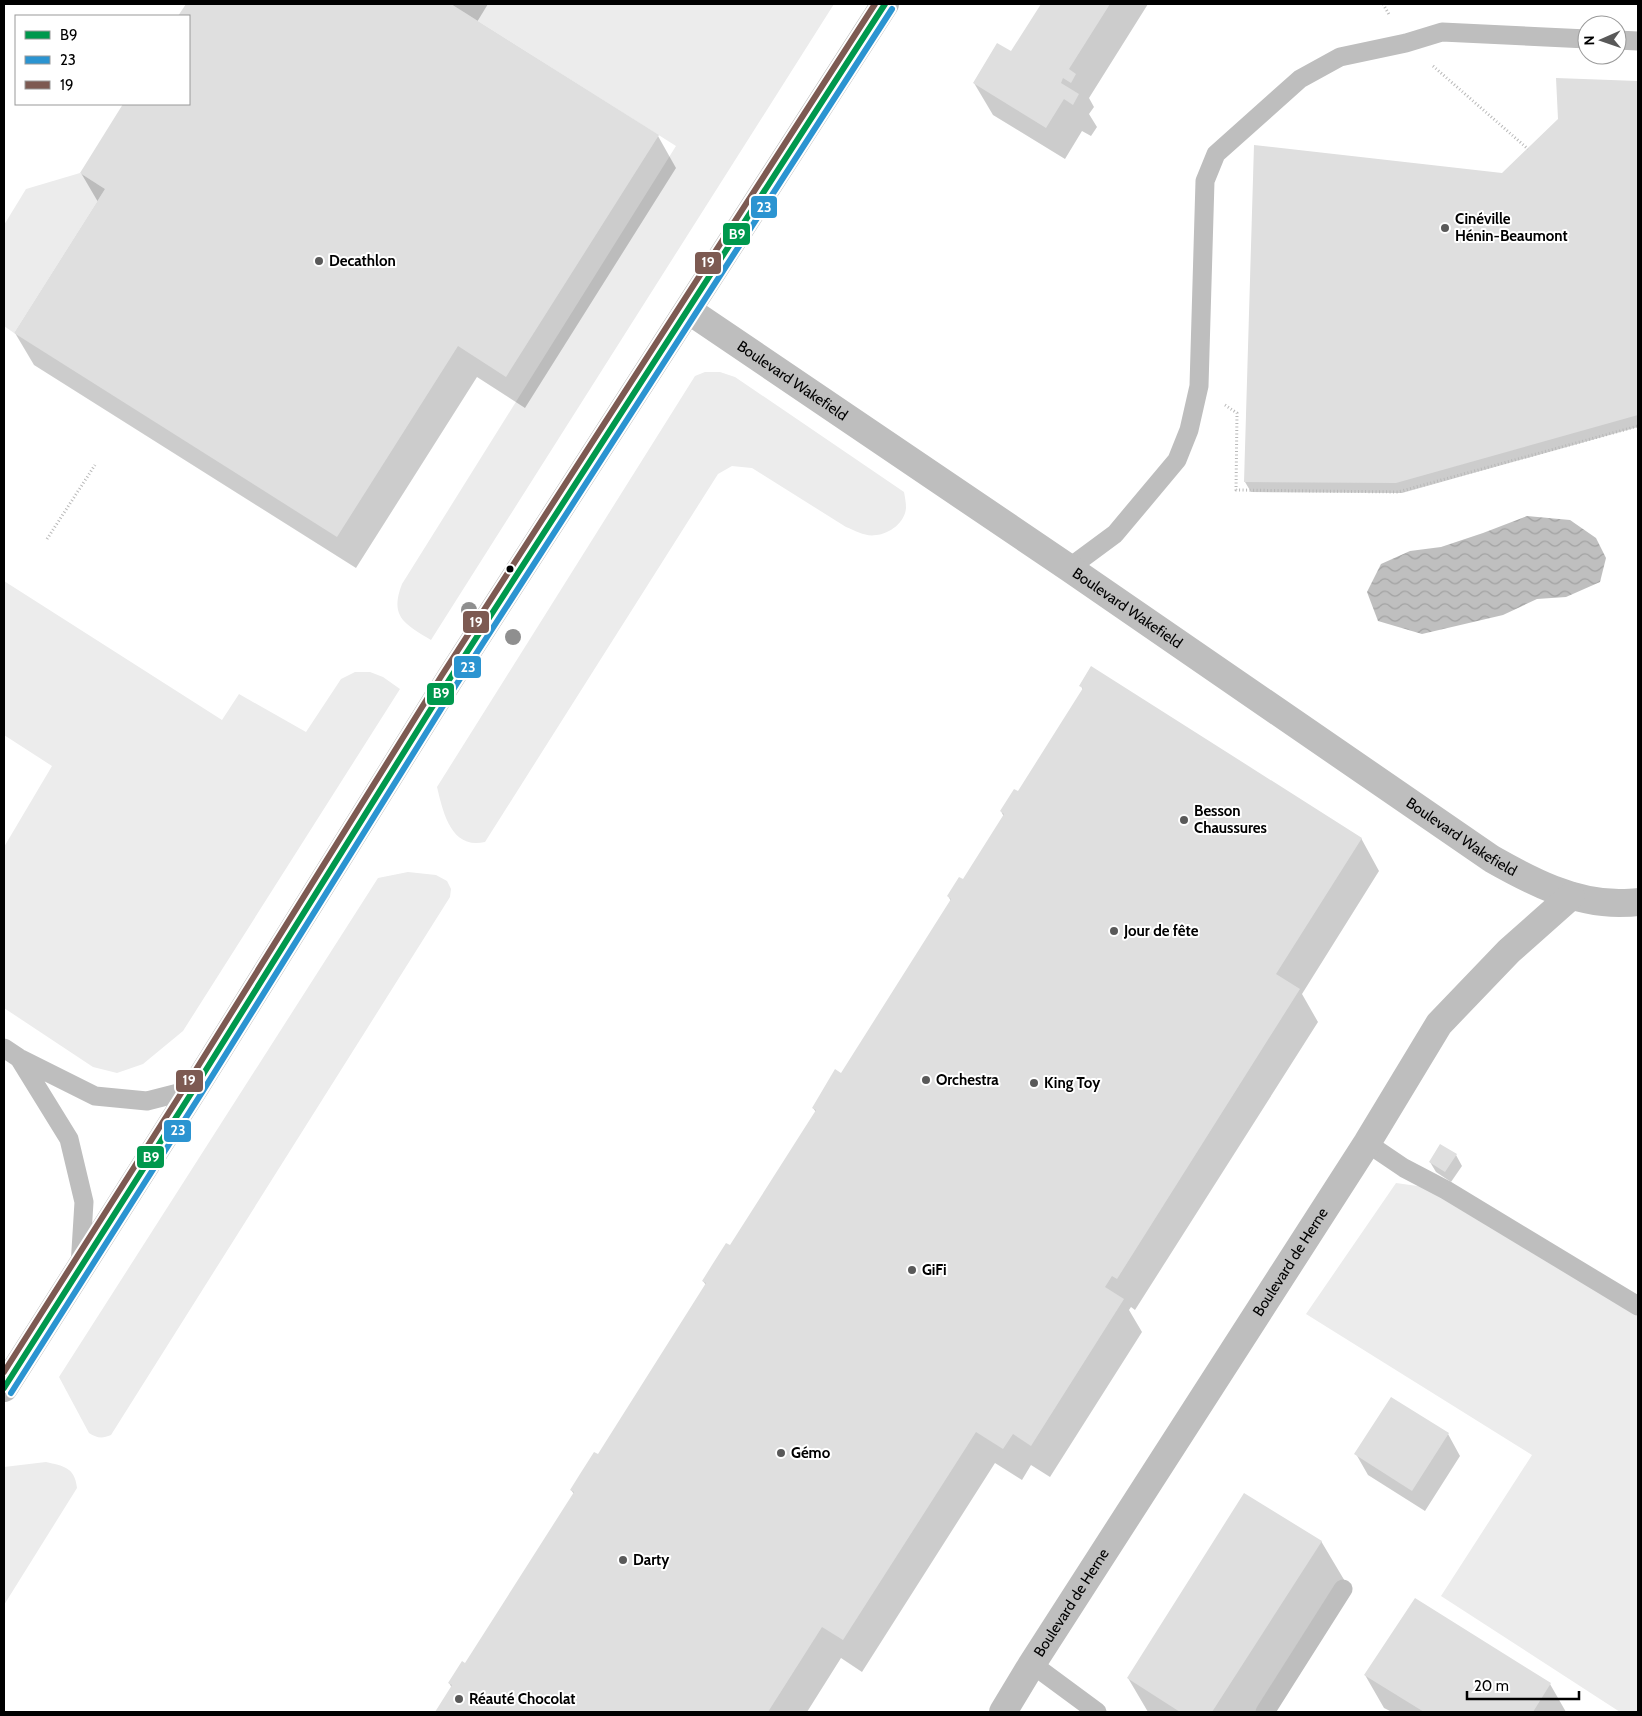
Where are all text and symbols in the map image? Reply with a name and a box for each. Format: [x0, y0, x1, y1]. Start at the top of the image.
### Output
legend [15, 15, 190, 105]
north arrow [1577, 15, 1627, 65]
text: B9 [60, 26, 77, 44]
text: N [1580, 35, 1598, 46]
text: 23 [60, 51, 76, 69]
text: 19 [60, 76, 73, 94]
line badge: 23 [750, 195, 778, 219]
text: 23 [757, 198, 771, 216]
place label: Cinéville Hénin-Beaumont [1455, 210, 1568, 245]
line badge: B9 [722, 222, 751, 246]
marker: Cinéville Hénin-Beaumont [1439, 222, 1451, 234]
text: B9 [729, 225, 745, 243]
line badge: 19 [694, 251, 722, 275]
place label: Decathlon [329, 252, 396, 270]
text: 19 [701, 253, 715, 271]
marker: Decathlon [313, 255, 325, 267]
street label: Boulevard Wakefield [734, 337, 851, 424]
unlabelled marker [505, 564, 515, 574]
street label: Boulevard Wakefield [1069, 564, 1186, 652]
line badge: 19 [462, 610, 490, 634]
text: 19 [469, 613, 483, 631]
line badge: 23 [453, 655, 482, 679]
text: 23 [461, 658, 475, 676]
line badge: B9 [426, 682, 455, 706]
text: B9 [433, 684, 449, 702]
street label: Boulevard Wakefield [1403, 794, 1520, 880]
place label: Besson Chaussures [1194, 802, 1267, 837]
marker: Besson Chaussures [1178, 814, 1190, 826]
place label: Jour de fête [1123, 922, 1199, 940]
marker: Jour de fête [1108, 925, 1120, 937]
line badge: 19 [175, 1069, 204, 1093]
text: 19 [182, 1071, 196, 1089]
place label: Orchestra [936, 1071, 999, 1089]
marker: Orchestra [920, 1074, 932, 1086]
place label: King Toy [1044, 1074, 1101, 1092]
marker: King Toy [1028, 1077, 1040, 1089]
line badge: 23 [163, 1119, 192, 1143]
text: 23 [171, 1121, 185, 1139]
line badge: B9 [136, 1145, 165, 1169]
text: B9 [143, 1148, 159, 1166]
street label: Boulevard de Herne [1249, 1204, 1332, 1320]
place label: GiFi [922, 1261, 947, 1279]
marker: GiFi [906, 1264, 918, 1276]
place label: Gémo [791, 1444, 831, 1462]
marker: Gémo [775, 1447, 787, 1459]
street label: Boulevard de Herne [1030, 1545, 1113, 1660]
place label: Darty [633, 1551, 670, 1569]
marker: Darty [617, 1554, 629, 1566]
scale bar [1467, 1668, 1580, 1700]
text: 20 m [1474, 1677, 1509, 1695]
place label: Réauté Chocolat [469, 1690, 576, 1708]
marker: Réauté Chocolat [453, 1693, 465, 1705]

